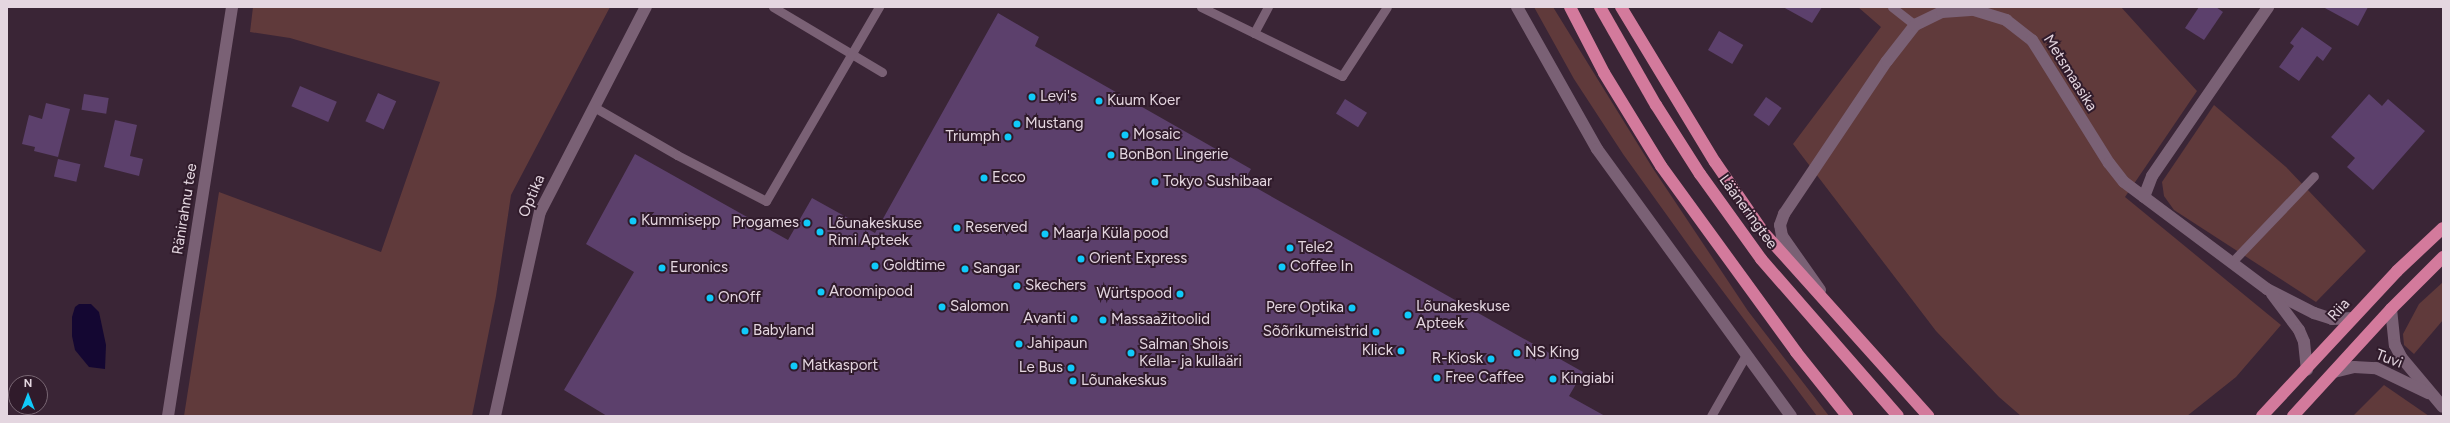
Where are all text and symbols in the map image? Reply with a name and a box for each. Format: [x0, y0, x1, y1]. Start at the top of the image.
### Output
street label: Metsmaasika [2039, 31, 2101, 115]
place label: Levi's [1040, 88, 1077, 106]
marker: Levi's [1027, 92, 1037, 102]
place label: Kuum Koer [1107, 92, 1180, 110]
marker: Kuum Koer [1094, 96, 1104, 106]
place label: Mustang [1025, 115, 1084, 133]
marker: Mustang [1012, 119, 1022, 129]
place label: Mosaic [1133, 126, 1181, 144]
place label: Triumph [946, 128, 1000, 146]
marker: Mosaic [1120, 130, 1130, 140]
marker: Triumph [1003, 132, 1013, 142]
place label: BonBon Lingerie [1119, 146, 1229, 164]
marker: BonBon Lingerie [1106, 150, 1116, 160]
street label: Ränirahnu tee [169, 162, 201, 256]
place label: Ecco [992, 169, 1026, 187]
street label: Lääneringtee [1715, 171, 1781, 253]
street label: Optika [515, 172, 549, 220]
marker: Ecco [979, 173, 989, 183]
place label: Tokyo Sushibaar [1163, 173, 1272, 191]
marker: Tokyo Sushibaar [1150, 177, 1160, 187]
place label: Kummisepp [641, 212, 720, 230]
place label: Progames [732, 214, 799, 232]
place label: Lõunakeskuse Rimi Apteek [828, 214, 922, 249]
marker: Kummisepp [628, 216, 638, 226]
marker: Progames [802, 218, 812, 228]
place label: Reserved [965, 219, 1027, 237]
marker: Reserved [952, 223, 962, 233]
place label: Maarja Küla pood [1053, 225, 1169, 243]
marker: Lõunakeskuse Rimi Apteek [815, 227, 825, 237]
marker: Maarja Küla pood [1040, 229, 1050, 239]
place label: Tele2 [1298, 239, 1333, 257]
marker: Tele2 [1285, 243, 1295, 253]
place label: Orient Express [1089, 250, 1187, 268]
marker: Orient Express [1076, 254, 1086, 264]
place label: Goldtime [883, 257, 945, 275]
place label: Coffee In [1290, 258, 1353, 276]
place label: Euronics [670, 259, 728, 277]
place label: Sangar [973, 260, 1020, 278]
marker: Goldtime [870, 261, 880, 271]
marker: Coffee In [1277, 262, 1287, 272]
marker: Euronics [657, 263, 667, 273]
marker: Sangar [960, 264, 970, 274]
place label: Skechers [1025, 277, 1086, 295]
marker: Skechers [1012, 281, 1022, 291]
place label: Aroomipood [829, 283, 913, 301]
place label: Würtspood [1096, 285, 1172, 303]
marker: Aroomipood [816, 287, 826, 297]
place label: OnOff [718, 289, 761, 307]
marker: Würtspood [1175, 289, 1185, 299]
marker: OnOff [705, 293, 715, 303]
street label: Riia [2324, 295, 2354, 325]
place label: Lõunakeskuse Apteek [1416, 297, 1510, 332]
place label: Salomon [950, 298, 1009, 316]
place label: Pere Optika [1266, 299, 1344, 317]
marker: Salomon [937, 302, 947, 312]
marker: Pere Optika [1347, 303, 1357, 313]
place label: Avanti [1023, 310, 1066, 328]
marker: Lõunakeskuse Apteek [1403, 310, 1413, 320]
place label: Massaažitoolid [1111, 311, 1210, 329]
marker: Avanti [1069, 314, 1079, 324]
marker: Massaažitoolid [1098, 315, 1108, 325]
place label: Babyland [753, 322, 814, 340]
place label: Sõõrikumeistrid [1263, 323, 1368, 341]
marker: Babyland [740, 326, 750, 336]
marker: Sõõrikumeistrid [1371, 327, 1381, 337]
place label: Jahipaun [1027, 335, 1087, 353]
place label: Salman Shois Kella- ja kullaäri [1139, 335, 1242, 370]
marker: Jahipaun [1014, 339, 1024, 349]
place label: Klick [1362, 342, 1393, 360]
place label: NS King [1525, 344, 1579, 362]
marker: Klick [1396, 346, 1406, 356]
street label: Tuvi [2373, 346, 2405, 372]
marker: Salman Shois Kella- ja kullaäri [1126, 348, 1136, 358]
marker: NS King [1512, 348, 1522, 358]
place label: R-Kiosk [1432, 350, 1483, 368]
marker: R-Kiosk [1486, 354, 1496, 364]
place label: Matkasport [802, 357, 878, 375]
place label: Le Bus [1019, 359, 1063, 377]
marker: Matkasport [789, 361, 799, 371]
marker: Le Bus [1066, 363, 1076, 373]
place label: Free Caffee [1445, 369, 1524, 387]
place label: Kingiabi [1561, 370, 1614, 388]
place label: Lõunakeskus [1081, 372, 1167, 390]
marker: Free Caffee [1432, 373, 1442, 383]
marker: Kingiabi [1548, 374, 1558, 384]
north arrow [8, 375, 48, 415]
marker: Lõunakeskus [1068, 376, 1078, 386]
text: N [24, 377, 32, 390]

